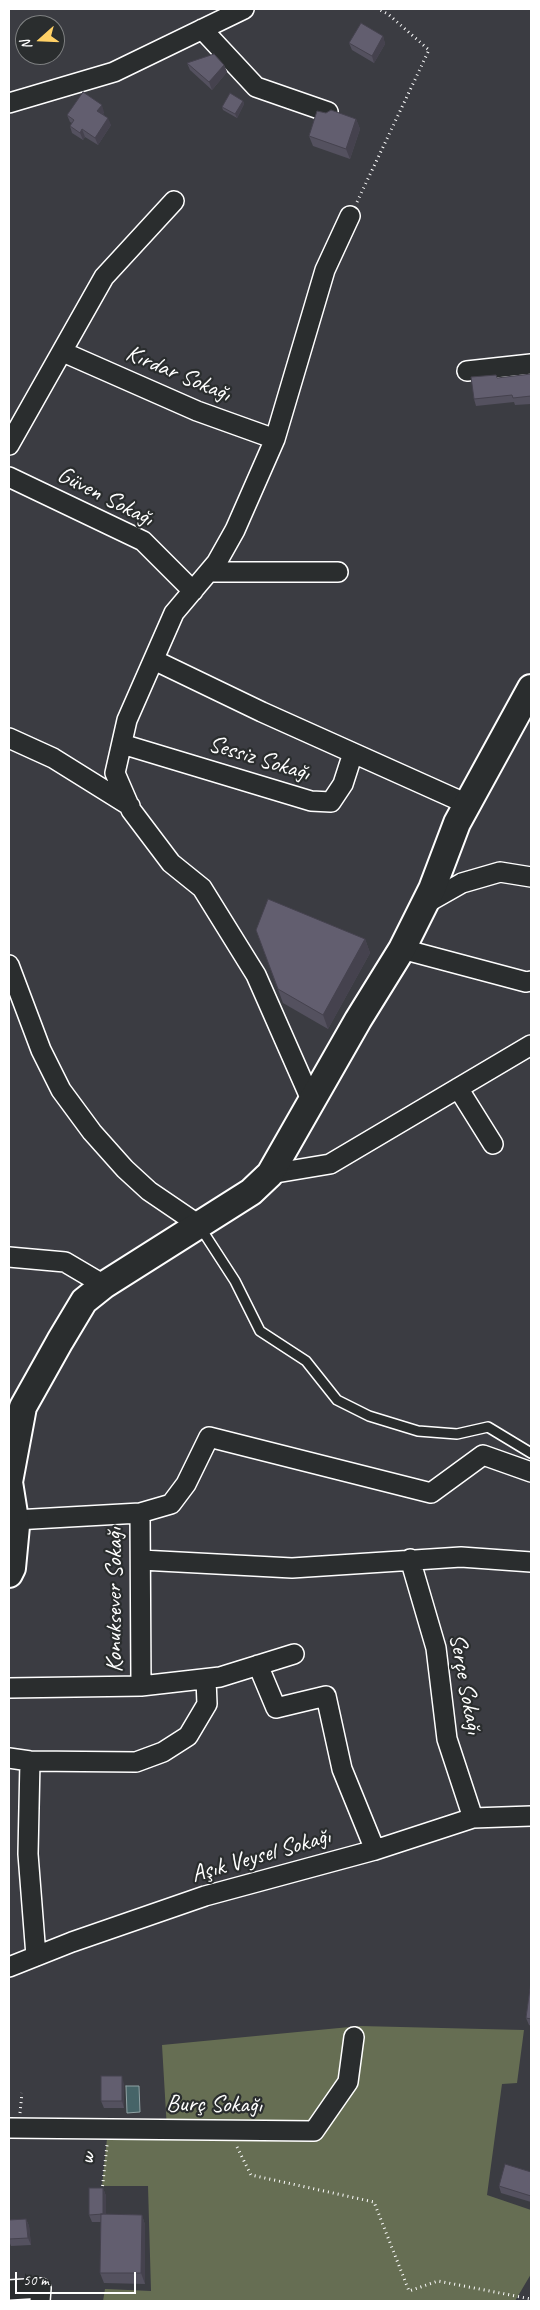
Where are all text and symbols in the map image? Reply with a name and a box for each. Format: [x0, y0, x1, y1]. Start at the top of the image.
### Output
north arrow [15, 15, 65, 65]
text: N [17, 38, 36, 52]
street label: Kırdar Sokağı [121, 339, 235, 409]
street label: Güven Sokağı [52, 461, 158, 533]
street label: Sessiz Sokağı [205, 730, 313, 788]
street label: Konuksever Sokağı [101, 1527, 129, 1673]
street label: Serçe Sokağı [442, 1632, 488, 1736]
street label: Aşık Veysel Sokağı [188, 1822, 334, 1890]
street label: Burç Sokağı [166, 2090, 262, 2120]
street label: w [73, 2151, 103, 2167]
scale bar [18, 2262, 139, 2294]
text: 50 m [23, 2271, 49, 2290]

